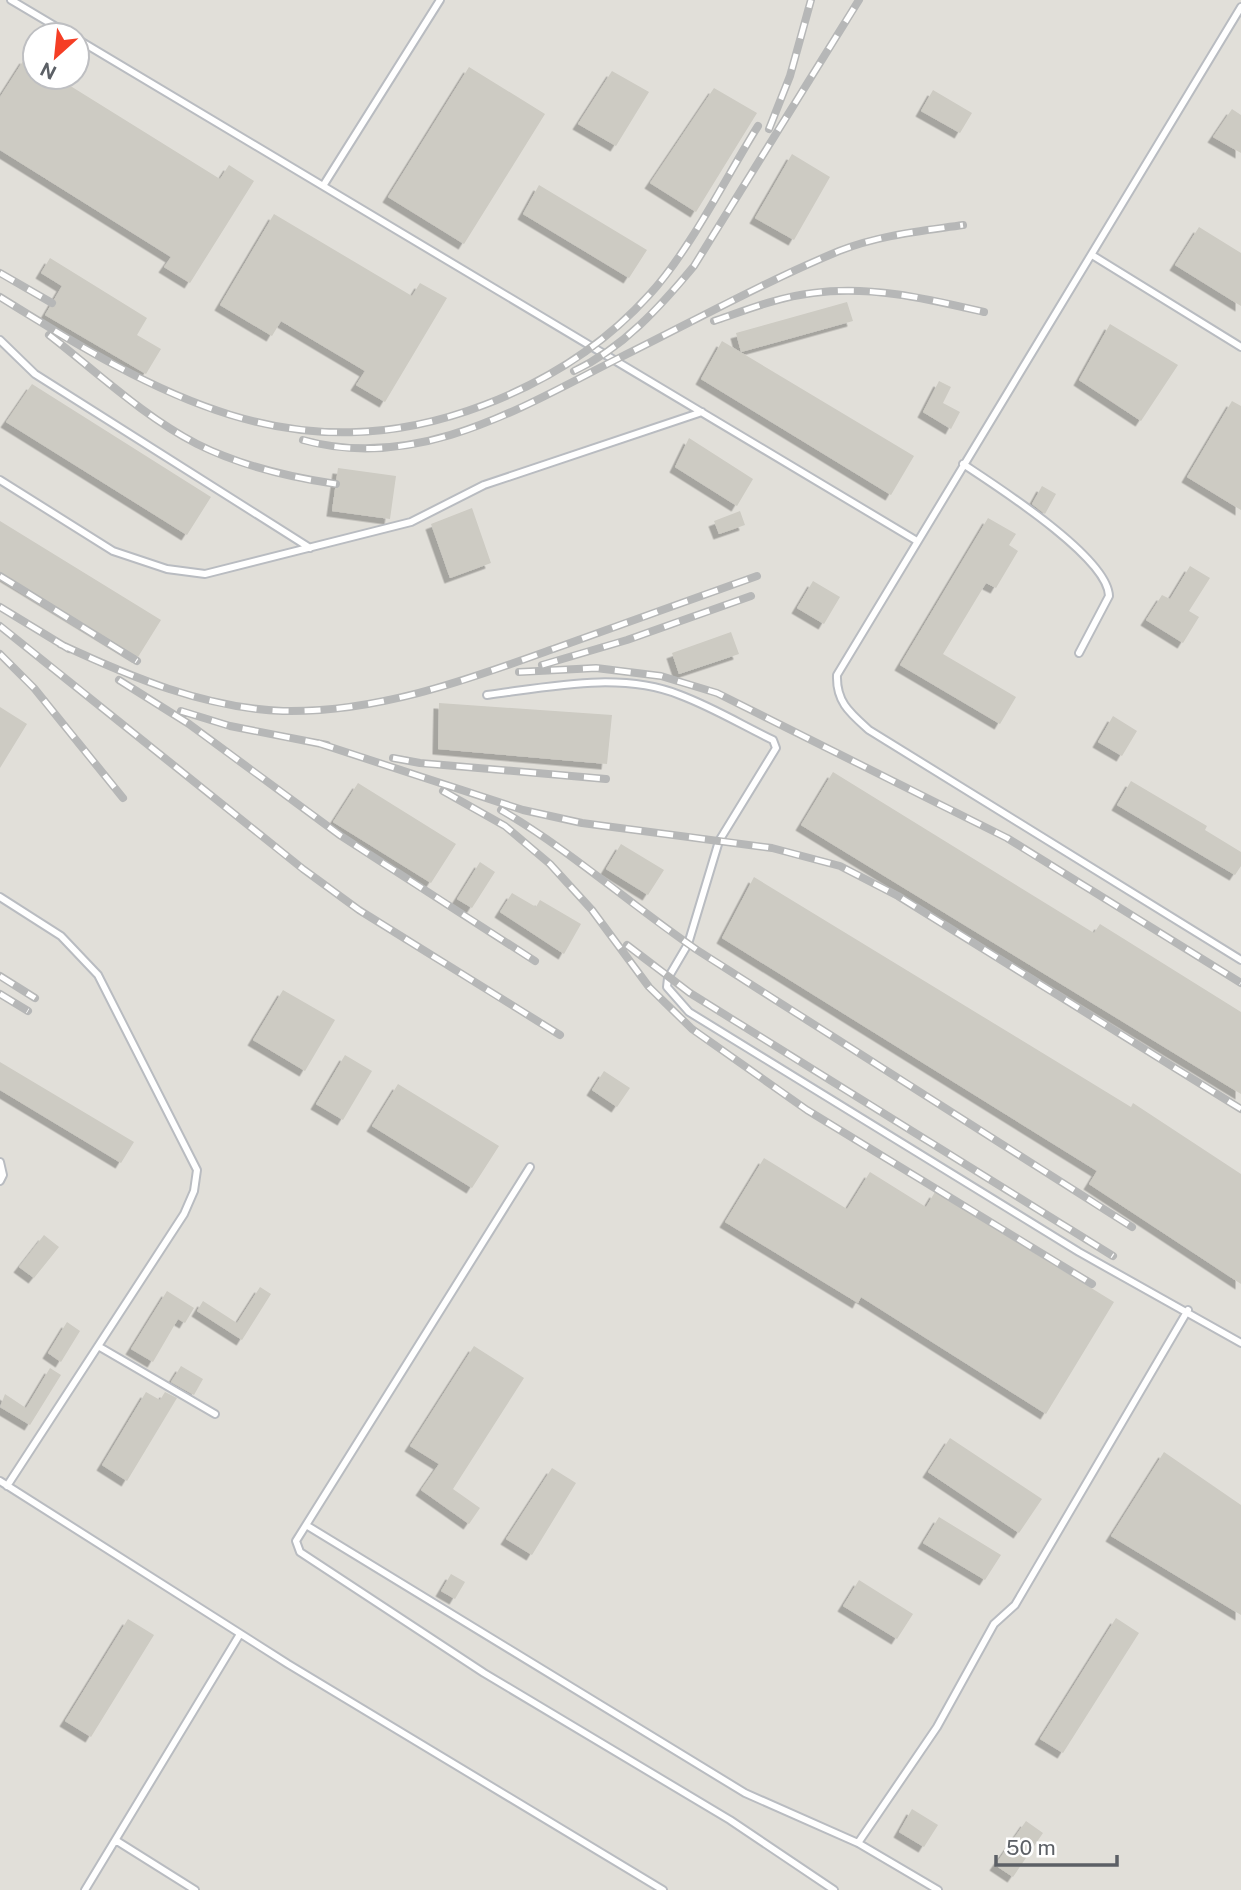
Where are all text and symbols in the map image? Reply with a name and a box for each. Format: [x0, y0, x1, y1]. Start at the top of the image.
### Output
north arrow [21, 21, 91, 91]
text: N [37, 58, 60, 84]
scale bar [996, 1824, 1117, 1868]
text: 50 m [1006, 1835, 1056, 1860]

